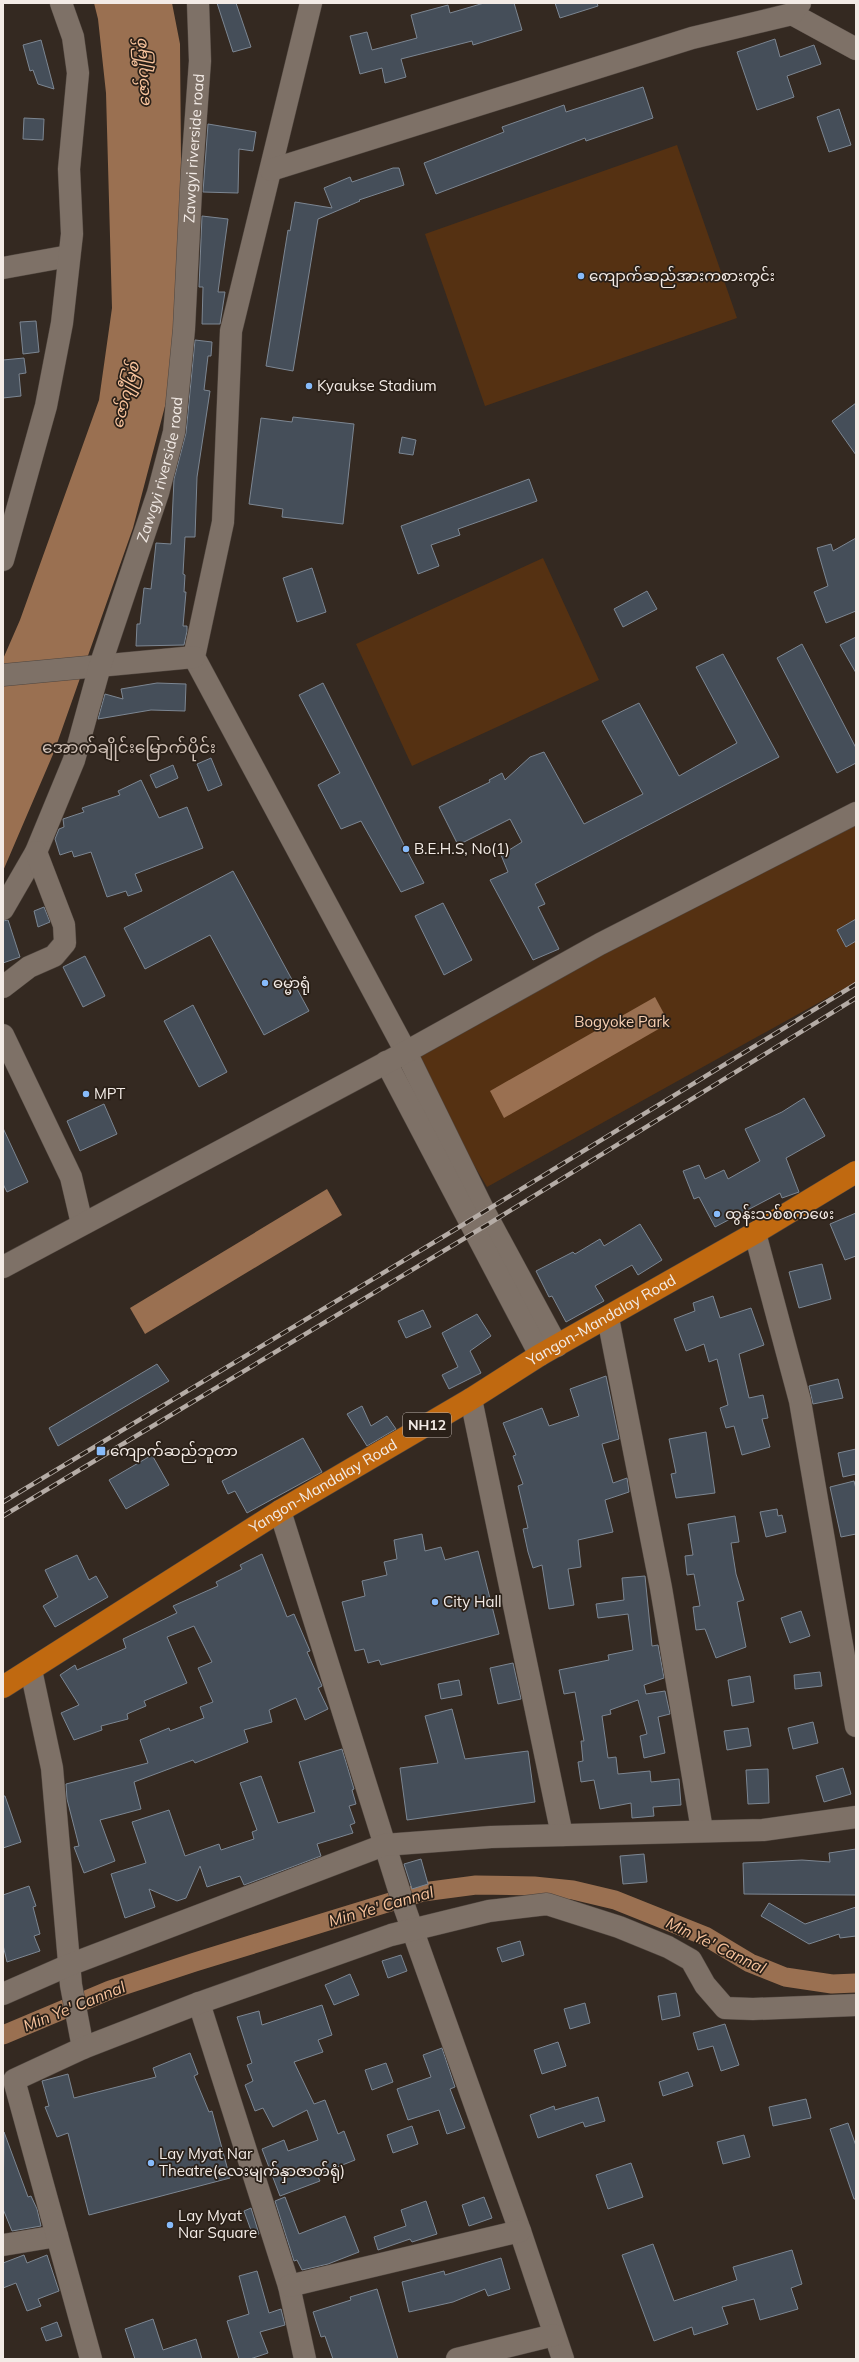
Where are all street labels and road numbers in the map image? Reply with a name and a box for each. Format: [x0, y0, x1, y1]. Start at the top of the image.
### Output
street label: Zawgyi riverside road [179, 73, 208, 223]
street label: Zawgyi riverside road [132, 396, 186, 544]
street label: Yangon-Mandalay Road [522, 1270, 679, 1371]
road number: NH12 [403, 1413, 451, 1437]
street label: Yangon-Mandalay Road [245, 1435, 400, 1538]

